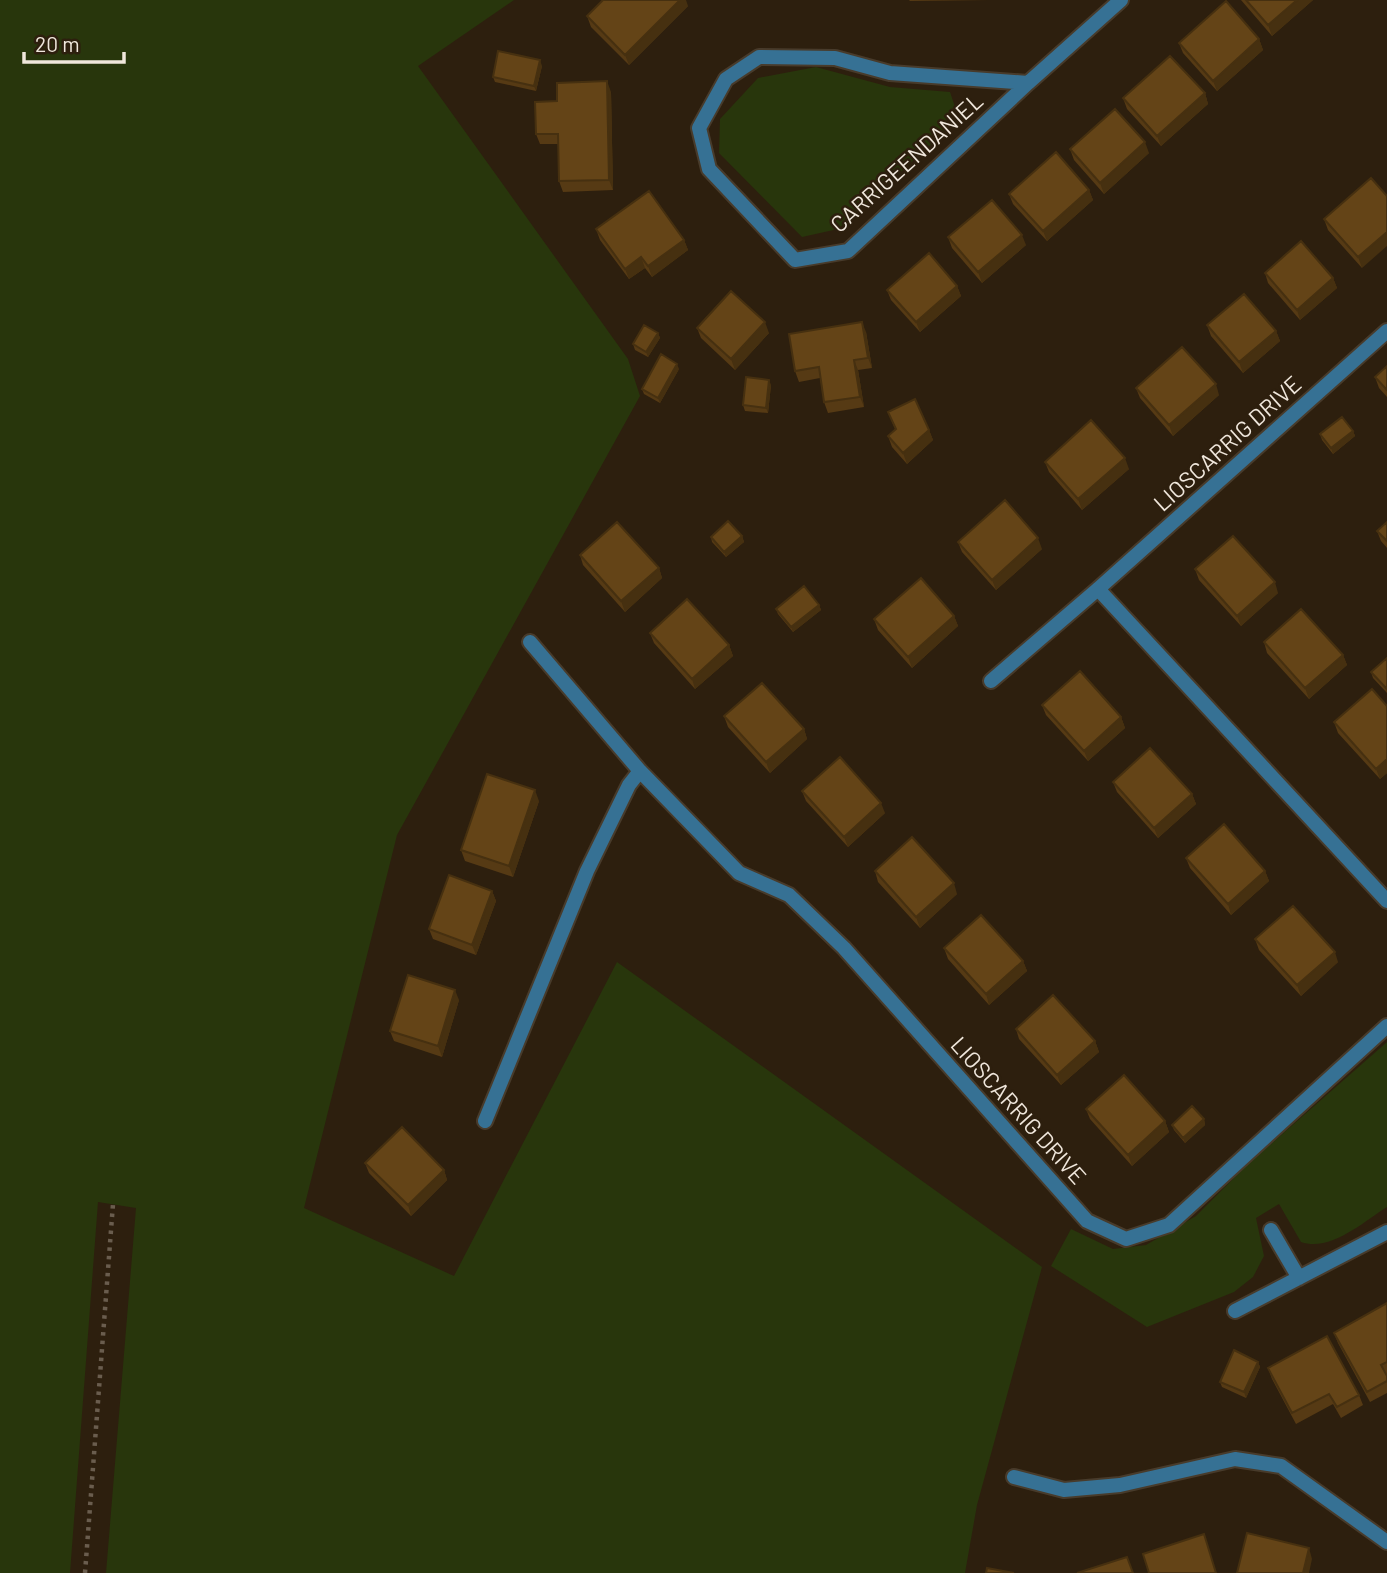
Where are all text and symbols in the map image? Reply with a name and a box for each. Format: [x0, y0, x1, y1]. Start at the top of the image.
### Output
scale bar [24, 21, 124, 65]
text: 20 m [35, 31, 80, 56]
street label: CARRIGEENDANIEL [824, 86, 988, 238]
street label: LIOSCARRIG DRIVE [1147, 369, 1307, 517]
street label: LIOSCARRIG DRIVE [945, 1030, 1093, 1190]

